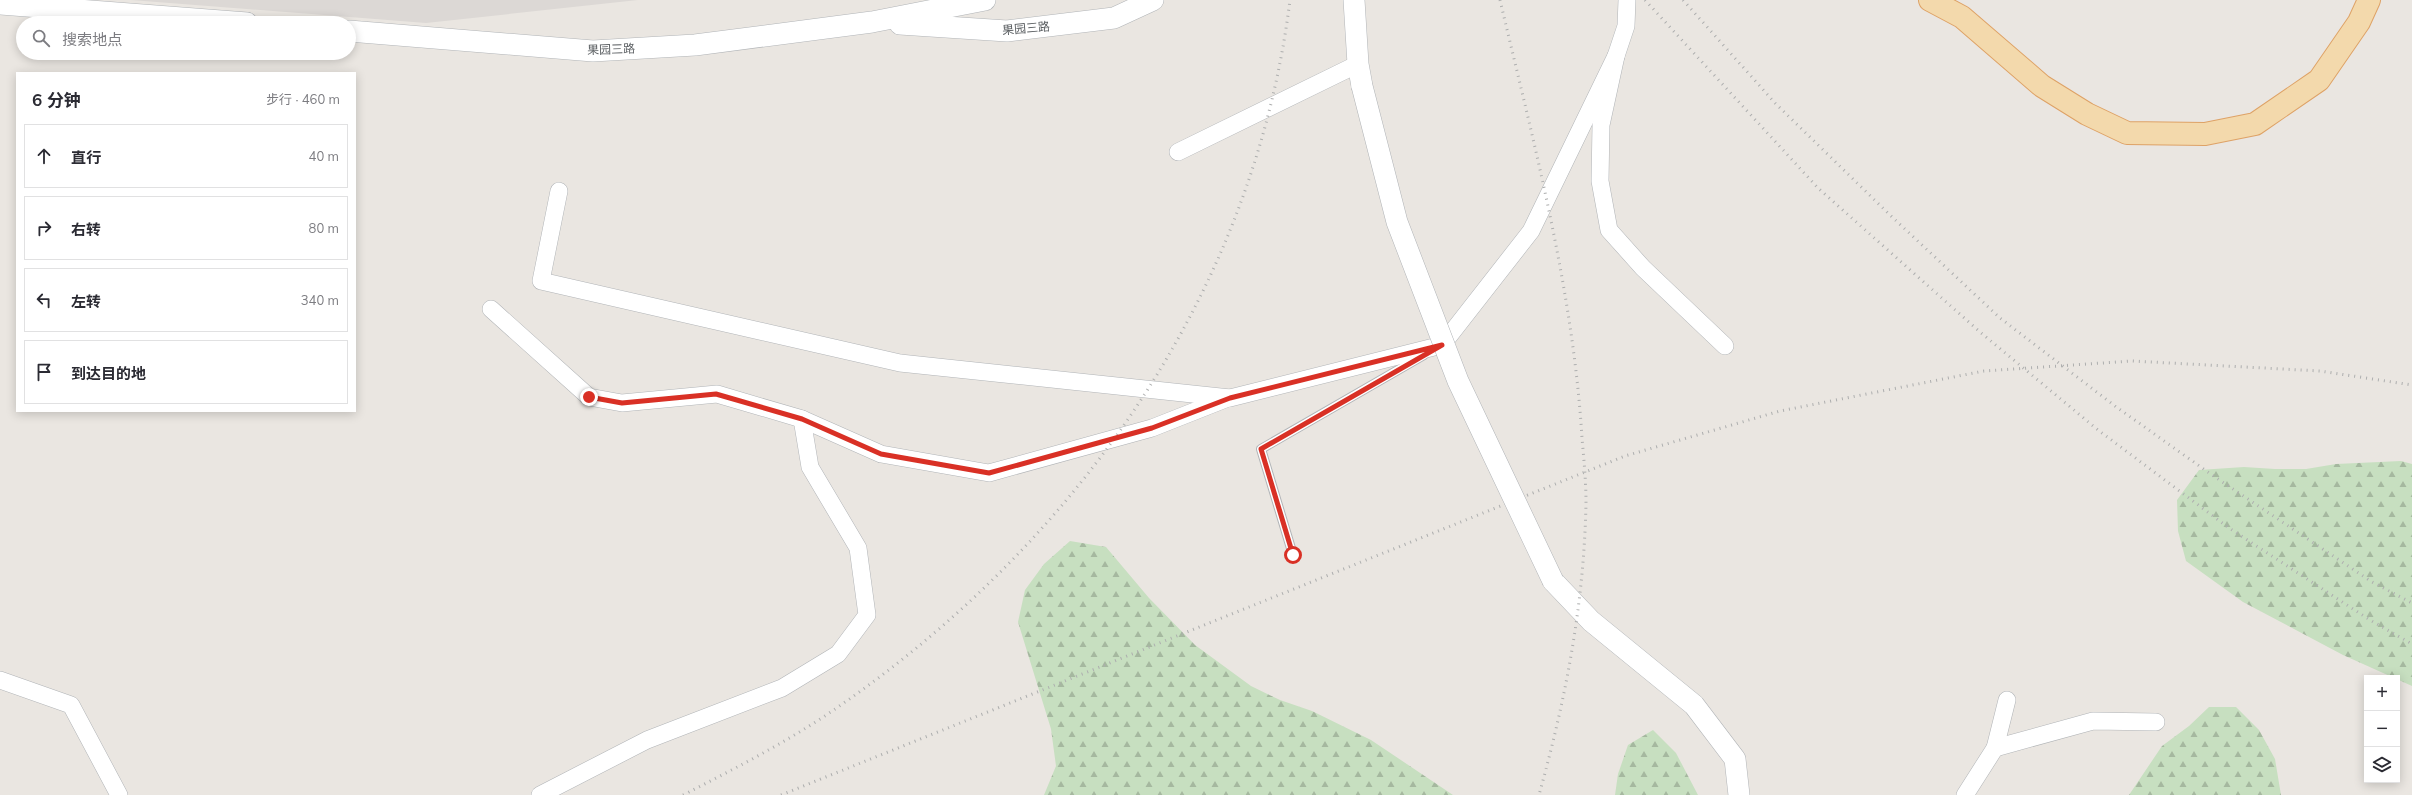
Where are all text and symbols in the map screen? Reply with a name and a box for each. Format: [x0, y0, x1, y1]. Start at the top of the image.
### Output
search box [16, 16, 356, 60]
street label: 果园三路 [1001, 18, 1051, 38]
icon: search [30, 27, 52, 49]
text: 搜索地点 [62, 30, 122, 49]
street label: 果园三路 [587, 41, 635, 57]
text: 6 分钟 [32, 89, 81, 110]
text: 步行 · 460 m [266, 91, 340, 107]
icon: ahead [33, 145, 55, 167]
text: 直行 [71, 148, 101, 167]
text: 40 m [309, 148, 339, 164]
icon: right [33, 217, 55, 239]
text: 右转 [71, 220, 101, 239]
text: 80 m [309, 220, 339, 236]
icon: left [33, 289, 55, 311]
text: 左转 [71, 292, 101, 311]
text: 340 m [301, 292, 339, 308]
icon: arrive [33, 361, 55, 383]
text: 到达目的地 [71, 364, 146, 383]
route end [580, 388, 598, 406]
route start [1284, 546, 1302, 564]
map controls [2364, 675, 2400, 783]
button: + [2364, 675, 2400, 711]
button: − [2364, 711, 2400, 747]
button: layers [2364, 747, 2400, 783]

